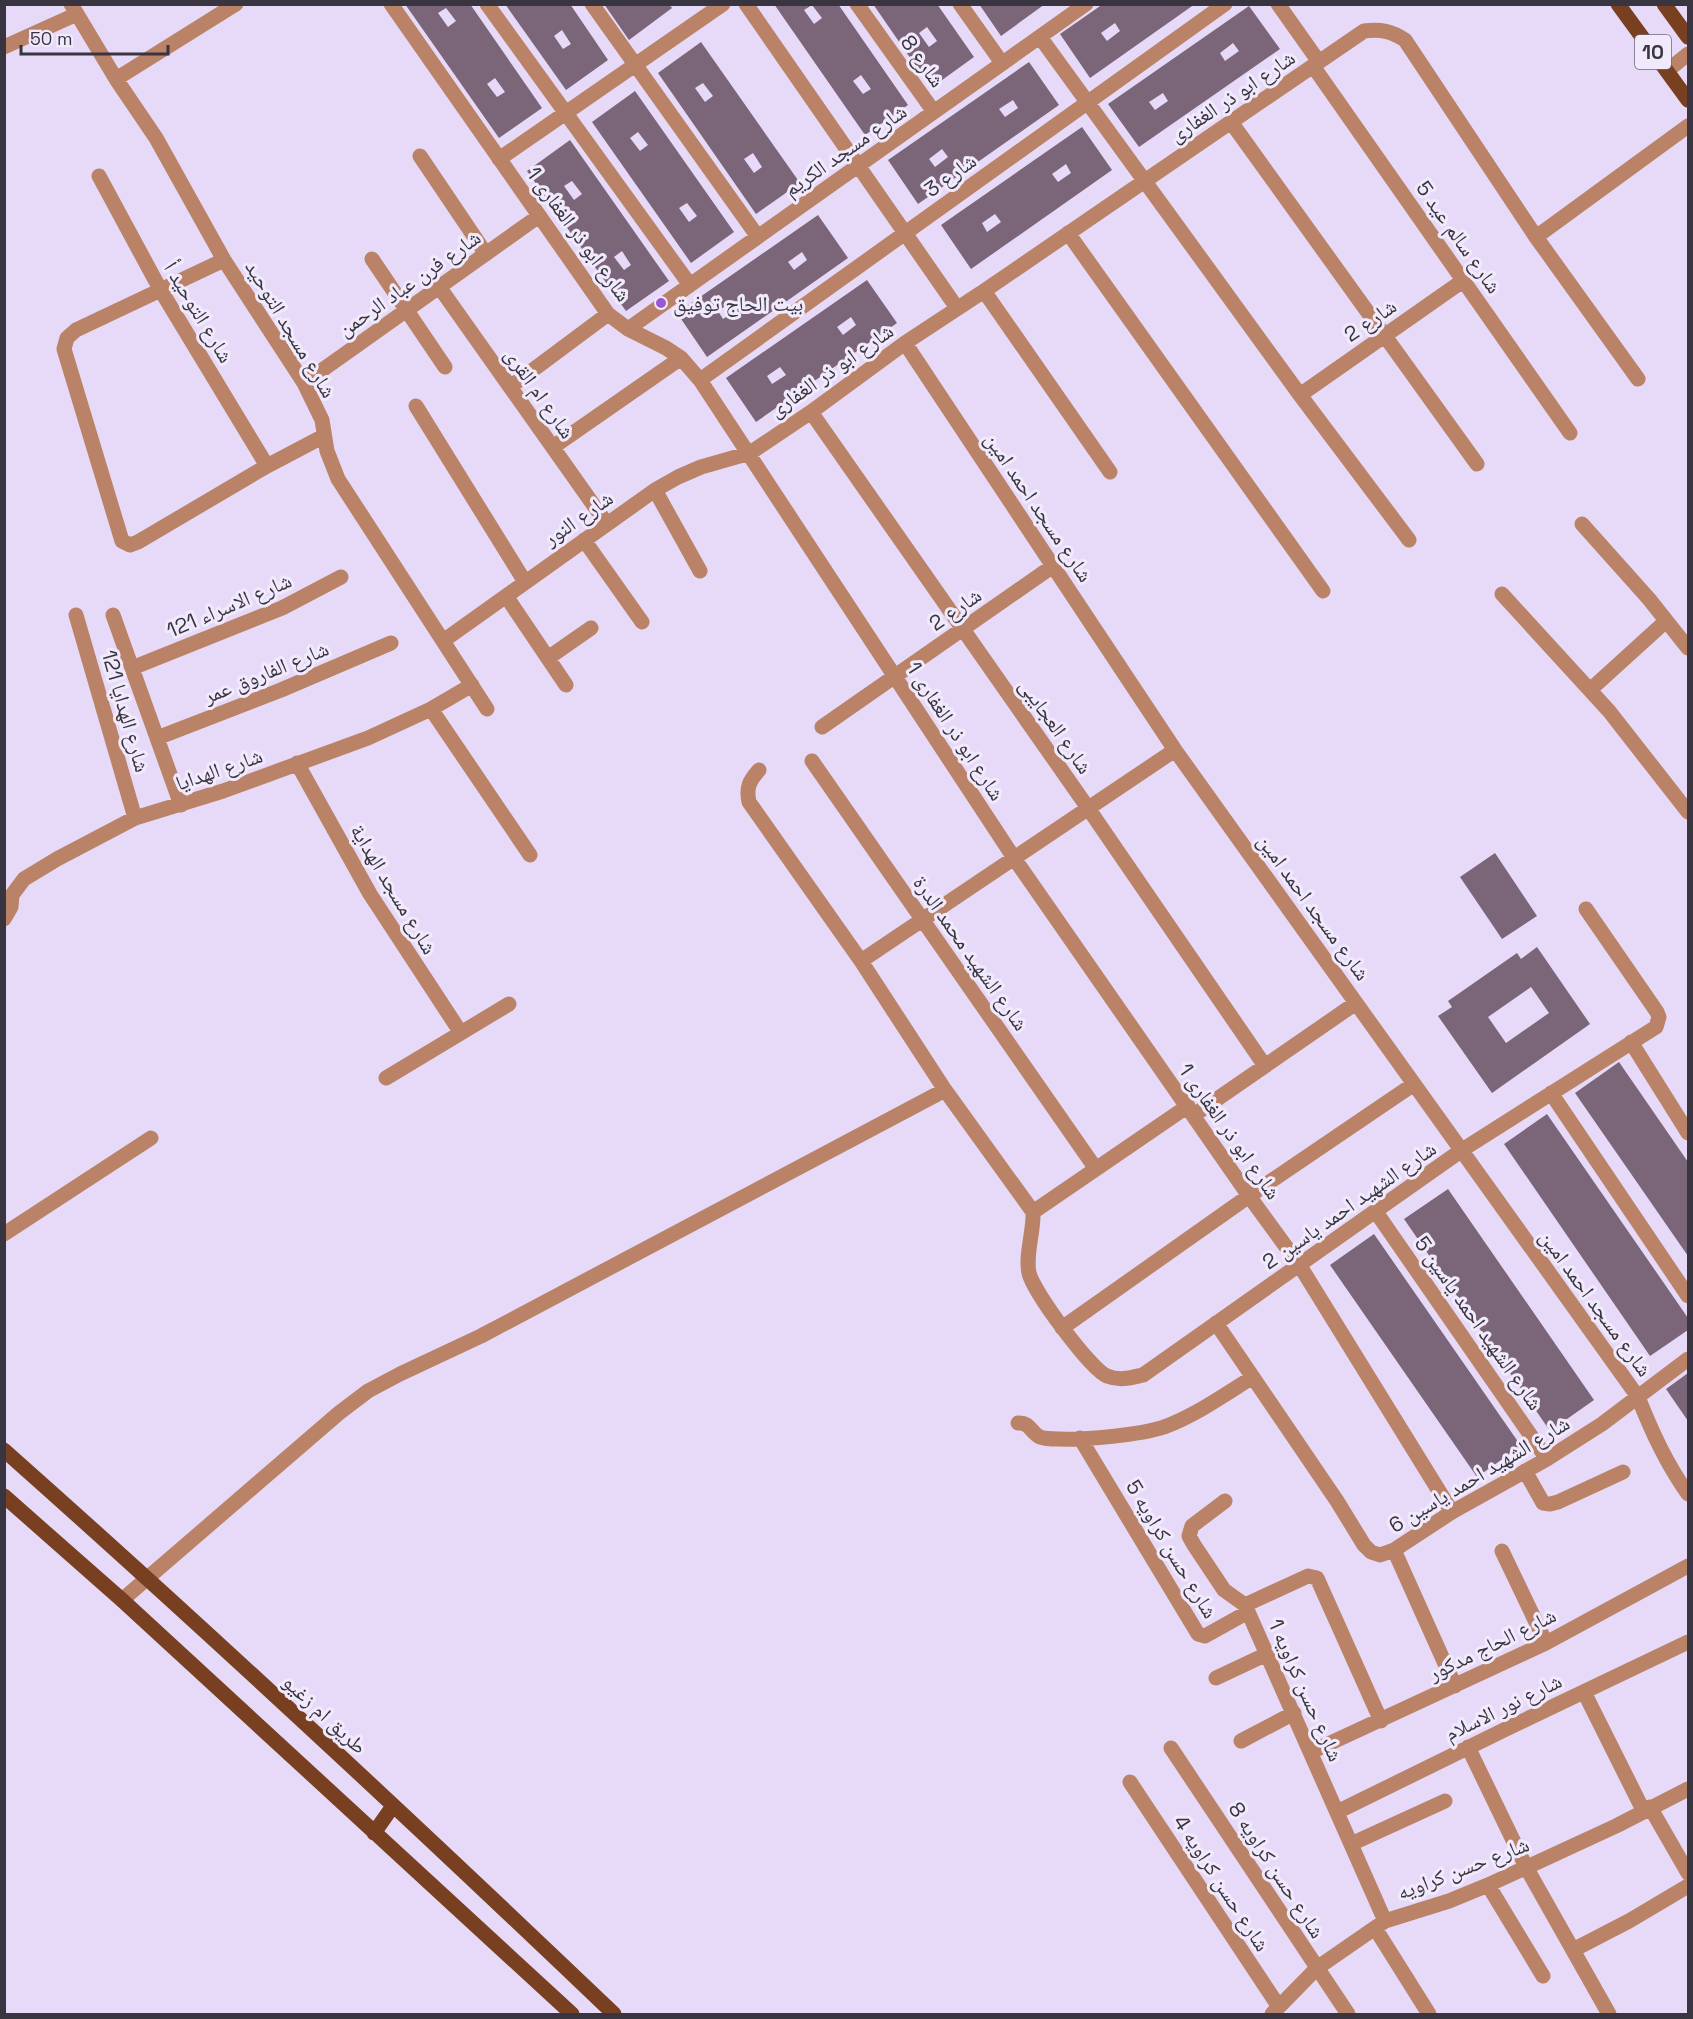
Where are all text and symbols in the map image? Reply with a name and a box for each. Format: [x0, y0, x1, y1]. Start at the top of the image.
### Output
scale bar [21, 18, 168, 56]
text: 50 m [30, 27, 72, 50]
street label: شارع 8 [895, 29, 951, 93]
road number: 10 [1635, 35, 1671, 69]
street label: شارع ابو ذر الغفارى [1164, 44, 1300, 148]
street label: شارع مسجد الكريم [778, 98, 912, 203]
street label: شارع 3 [919, 147, 981, 203]
street label: شارع ابو ذر الغفارى 1 [521, 161, 637, 307]
street label: شارع سالم عيد 5 [1409, 175, 1508, 299]
street label: شارع فرن عباد الرحمن [332, 224, 486, 342]
street label: شارع مسجد التوحيد [239, 255, 343, 403]
street label: شارع التوحيد أ [158, 256, 240, 368]
place label: بيت الحاج توفيق [673, 290, 803, 317]
street label: شارع 2 [1339, 292, 1401, 348]
marker: بيت الحاج توفيق [654, 296, 668, 310]
street label: شارع ابو ذر الغفارى [763, 317, 899, 423]
street label: شارع ام القرى [498, 342, 581, 444]
street label: شارع مسجد احمد امين [979, 427, 1099, 587]
street label: شارع النور [537, 484, 618, 552]
street label: شارع الاسراء 121 [162, 567, 296, 643]
street label: شارع 2 [924, 581, 986, 637]
street label: شارع الفاروق عمر [198, 635, 333, 710]
street label: شارع الهدايا 121 [96, 647, 156, 775]
street label: شارع ابو ذر الغفارى 1 [901, 656, 1011, 806]
street label: شارع العجايبى [1013, 673, 1099, 779]
street label: شارع الهدايا [172, 742, 266, 796]
street label: شارع مسجد الهداية [345, 819, 443, 959]
street label: شارع مسجد احمد امين [1252, 828, 1376, 986]
street label: شارع الشهيد محمد الدرة [907, 870, 1035, 1036]
street label: شارع ابو ذر الغفارى 1 [1173, 1058, 1287, 1204]
street label: شارع الشهيد احمد ياسين 2 [1257, 1135, 1441, 1275]
street label: شارع مسجد احمد امين [1534, 1224, 1658, 1382]
street label: شارع الشهيد احمد ياسين 5 [1409, 1231, 1549, 1415]
street label: شارع الشهيد احمد ياسين 6 [1384, 1409, 1574, 1539]
street label: شارع حسن كراويه 5 [1120, 1475, 1224, 1623]
street label: شارع الحاج مدكور [1423, 1601, 1560, 1687]
street label: شارع حسن كراويه 1 [1263, 1615, 1349, 1765]
street label: شارع نور الاسلام [1440, 1667, 1567, 1748]
street label: طريق ام زغيو [277, 1668, 373, 1760]
street label: شارع حسن كراويه 8 [1223, 1797, 1331, 1943]
street label: شارع حسن كراويه 4 [1168, 1810, 1276, 1956]
street label: شارع حسن كراويه [1393, 1830, 1533, 1906]

